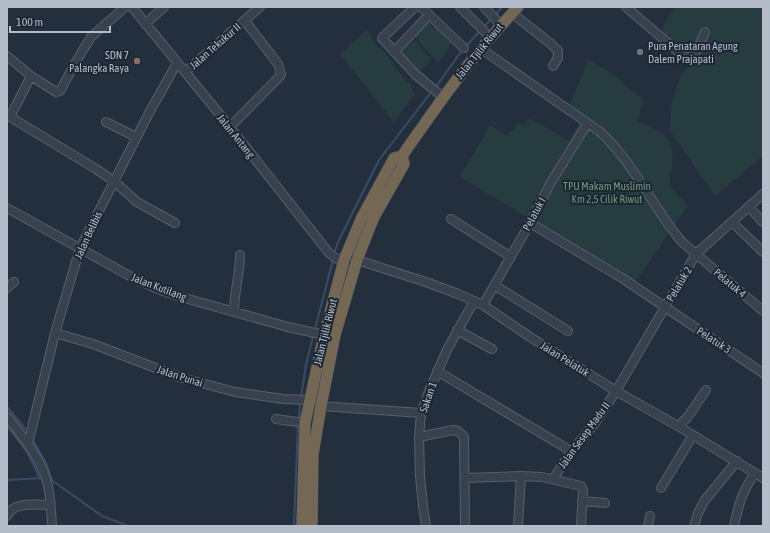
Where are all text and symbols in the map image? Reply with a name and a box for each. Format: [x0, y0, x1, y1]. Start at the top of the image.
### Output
scale bar [10, 8, 110, 34]
text: 100 m [16, 15, 43, 29]
street label: Jalan Tekukur II [187, 21, 243, 71]
street label: Jalan Tjilik Riwut [453, 21, 505, 81]
place label: Pura Penataran Agung Dalem Prajapati [648, 40, 738, 65]
marker: Pura Penataran Agung Dalem Prajapati [635, 47, 645, 57]
place label: SDN 7 Palangka Raya [69, 49, 129, 74]
marker: SDN 7 Palangka Raya [132, 56, 142, 66]
street label: Jalan Antang [215, 112, 257, 160]
park label: TPU Makam Muslimin Km 2,5 Cilik Riwut [563, 180, 651, 205]
street label: Pelatuk I [520, 195, 548, 233]
street label: Jalan Belibis [72, 209, 104, 261]
street label: Pelatuk 2 [664, 264, 694, 304]
street label: Pelatuk 4 [711, 266, 749, 300]
street label: Jalan Kutilang [130, 271, 188, 303]
street label: Jalan Tjilik Riwut [311, 298, 339, 366]
street label: Pelatuk 3 [695, 325, 733, 355]
street label: Jalan Pelatuk [538, 339, 592, 379]
street label: Jalan Punai [156, 363, 204, 389]
street label: Sakan 1 [417, 380, 439, 414]
street label: Jalan Sesep Madu II [556, 400, 612, 470]

